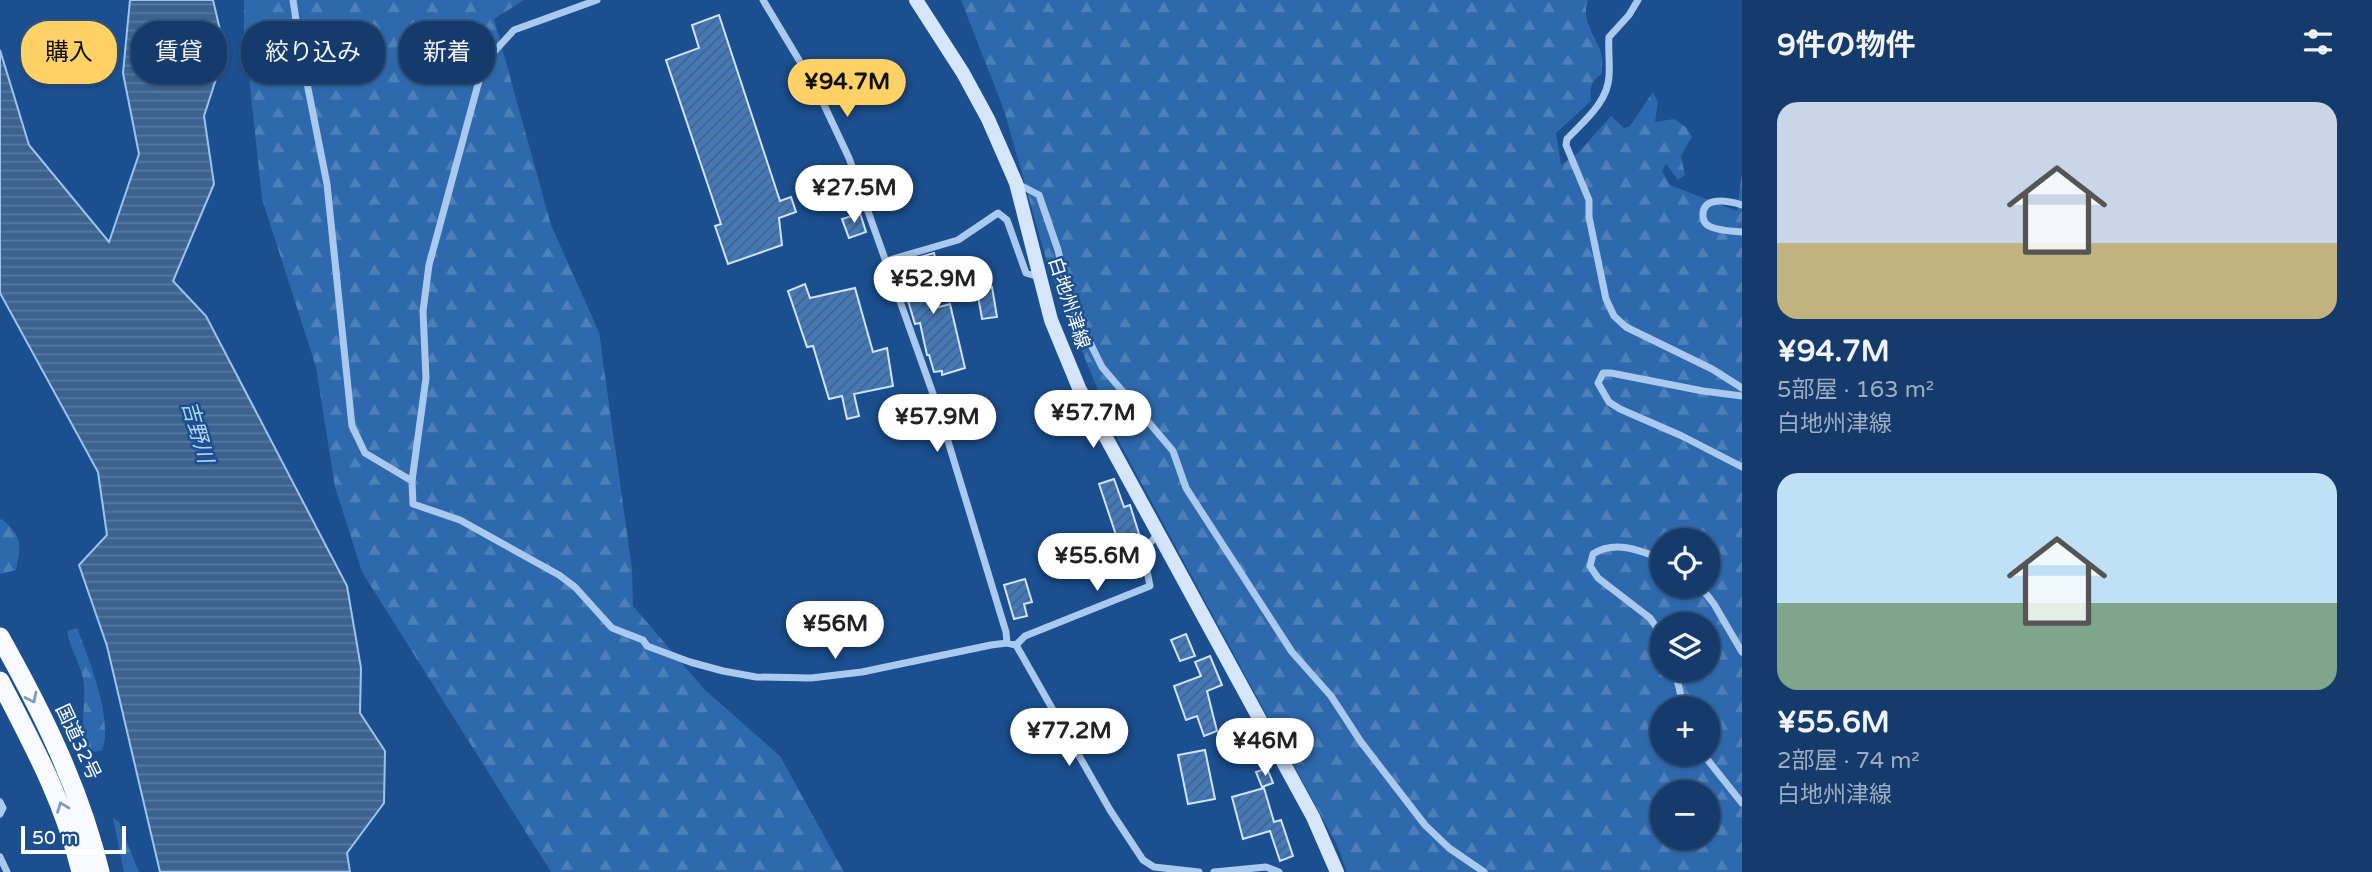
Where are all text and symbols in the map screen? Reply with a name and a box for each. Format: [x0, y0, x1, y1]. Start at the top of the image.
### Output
chip: 購入 [21, 21, 117, 84]
chip: 賃貸 [131, 21, 227, 84]
chip: 絞り込み [241, 21, 385, 84]
chip: 新着 [399, 21, 495, 84]
icon: filters [2299, 23, 2337, 61]
text: 9件の物件 [1777, 27, 1916, 64]
pin: ¥94.7M [790, 60, 904, 119]
text: ¥94.7M [804, 68, 890, 96]
icon: home [1994, 147, 2120, 273]
pin: ¥27.5M [797, 166, 911, 225]
text: ¥27.5M [811, 174, 897, 202]
street label: 白地州津線 [1044, 254, 1094, 352]
pin: ¥52.9M [876, 256, 990, 316]
text: ¥52.9M [890, 265, 976, 293]
text: ¥94.7M [1777, 333, 1890, 370]
text: 5部屋 · 163 m² [1777, 376, 1934, 404]
pin: ¥57.7M [1036, 391, 1150, 450]
pin: ¥57.9M [880, 394, 994, 454]
water label: 吉野川 [176, 398, 218, 468]
text: ¥57.7M [1050, 399, 1136, 427]
text: ¥57.9M [894, 403, 980, 431]
text: 白地州津線 [1777, 410, 1892, 438]
icon: home [1994, 518, 2120, 644]
map controls [1650, 528, 1720, 850]
button: locate [1650, 528, 1720, 598]
pin: ¥55.6M [1040, 534, 1154, 593]
text: ¥55.6M [1054, 542, 1140, 570]
pin: ¥56M [794, 602, 876, 661]
text: ¥56M [802, 610, 868, 638]
button: layers [1650, 612, 1720, 682]
one-way arrow [23, 691, 37, 703]
button: + [1650, 696, 1720, 766]
street label: 国道32号 [51, 701, 105, 783]
text: ¥55.6M [1777, 704, 1890, 741]
pin: ¥77.2M [1012, 708, 1126, 768]
text: ¥77.2M [1026, 717, 1112, 745]
pin: ¥46M [1224, 718, 1306, 778]
text: ¥46M [1232, 727, 1298, 755]
text: 2部屋 · 74 m² [1777, 747, 1920, 775]
button: − [1650, 780, 1720, 850]
text: 白地州津線 [1777, 781, 1892, 809]
one-way arrow [56, 801, 70, 813]
scale bar [21, 823, 126, 855]
text: 50 m [32, 827, 78, 849]

